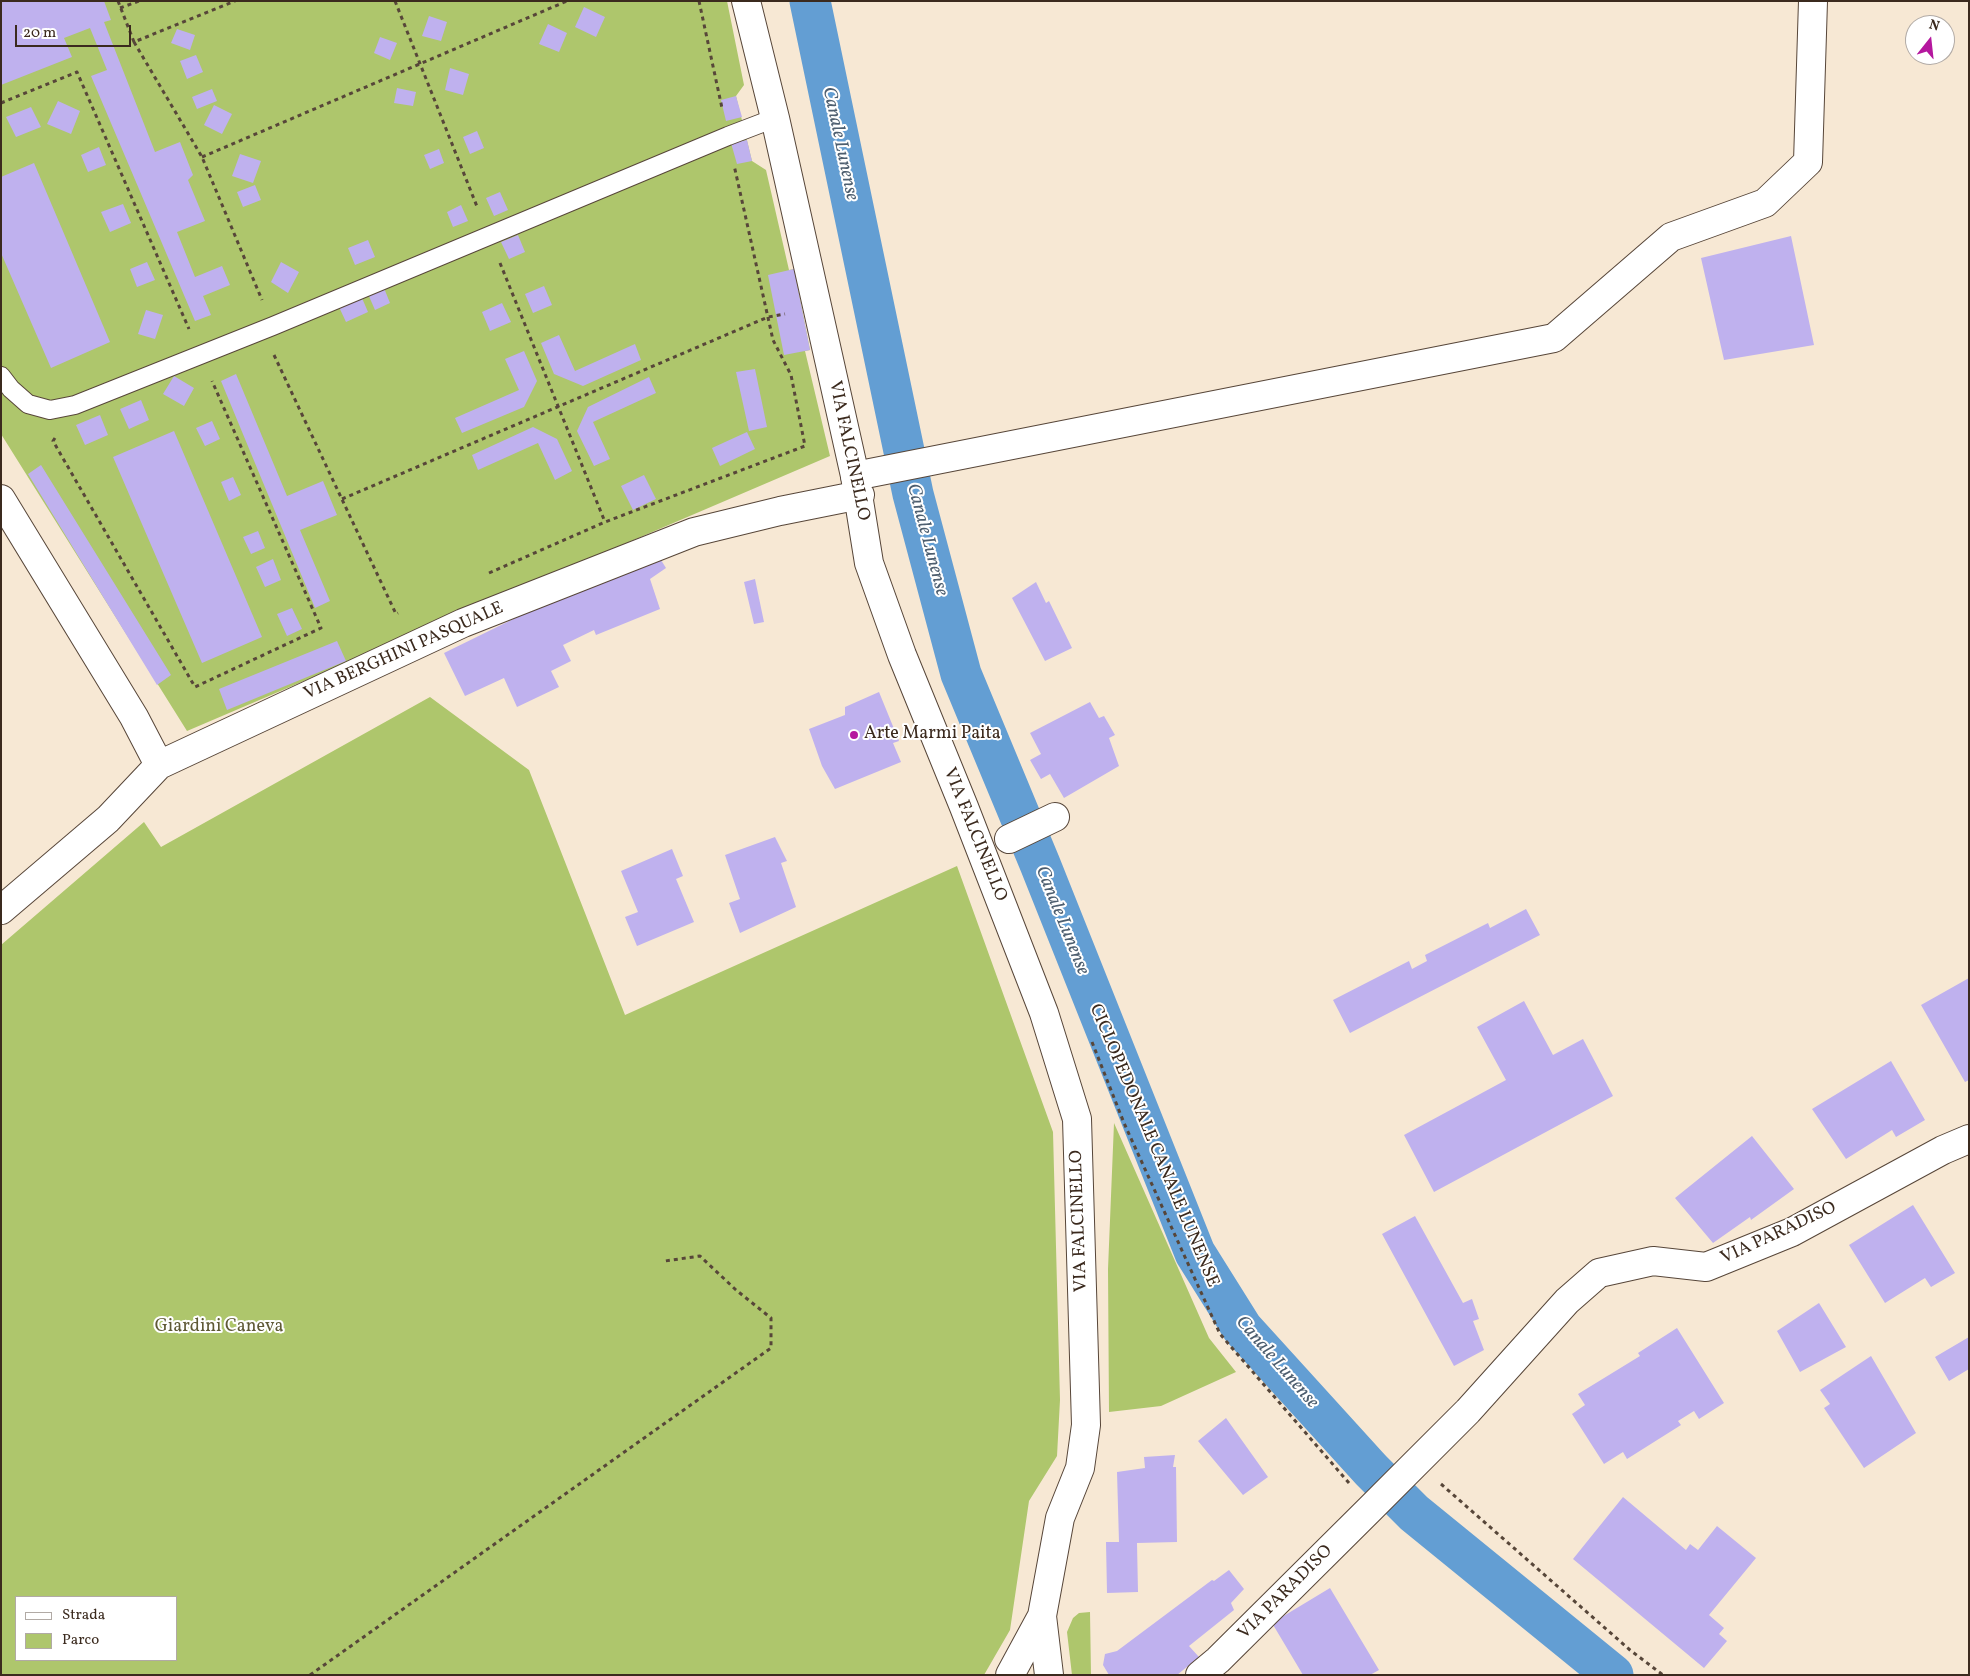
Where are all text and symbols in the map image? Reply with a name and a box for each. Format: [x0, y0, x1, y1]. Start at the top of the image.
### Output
scale bar [18, 15, 134, 47]
north arrow [1905, 15, 1955, 65]
text: N [1926, 16, 1941, 37]
text: 20 m [23, 23, 56, 44]
water label: Canale Lunense [816, 85, 862, 203]
street label: VIA FALCINELLO [823, 379, 873, 523]
water label: Canale Lunense [900, 481, 952, 599]
street label: VIA BERGHINI PASQUALE [301, 598, 507, 706]
place label: Arte Marmi Paita [864, 724, 1001, 746]
marker: Arte Marmi Paita [848, 729, 860, 741]
street label: VIA FALCINELLO [937, 765, 1011, 905]
water label: Canale Lunense [1029, 863, 1093, 979]
street label: CICLOPEDONALE CANALE LUNENSE [1083, 1001, 1223, 1291]
street label: VIA FALCINELLO [1067, 1149, 1093, 1293]
street label: VIA PARADISO [1718, 1198, 1840, 1270]
water label: Canale Lunense [1230, 1312, 1322, 1414]
park label: Giardini Caneva [155, 1317, 283, 1339]
street label: VIA PARADISO [1234, 1541, 1338, 1645]
legend [15, 1596, 178, 1661]
text: Strada [62, 1605, 105, 1626]
text: Parco [62, 1630, 99, 1651]

